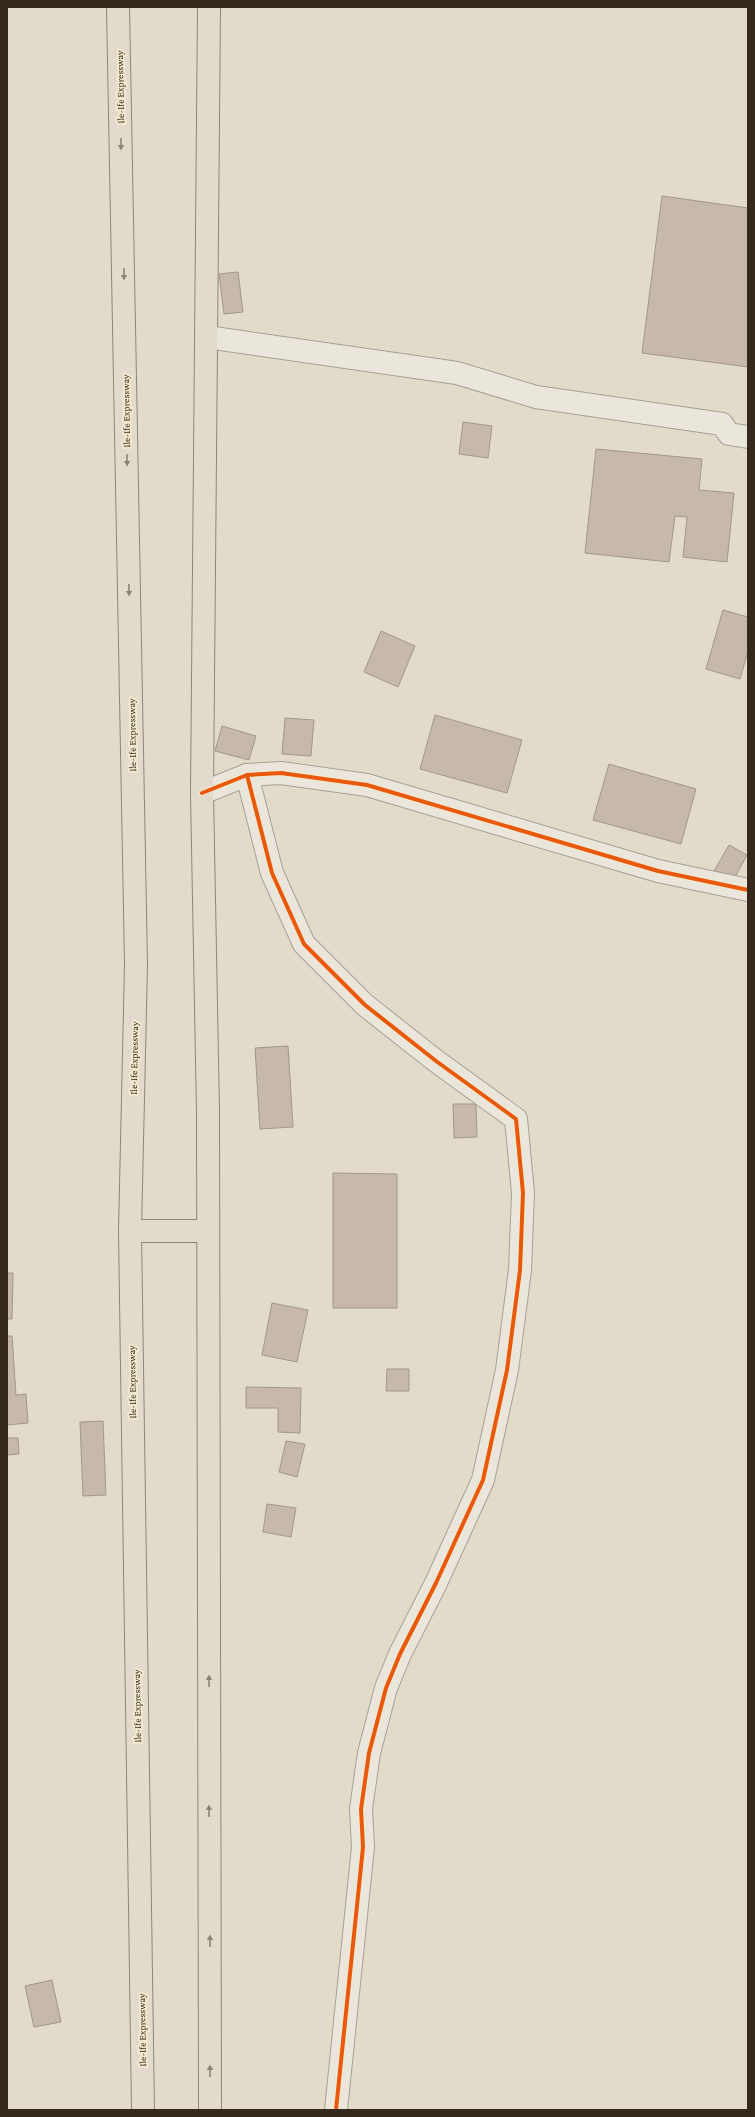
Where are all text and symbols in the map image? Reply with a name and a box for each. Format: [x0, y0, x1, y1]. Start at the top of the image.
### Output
street label: Ile-Ife Expressway [114, 50, 126, 124]
one-way arrow [118, 138, 124, 151]
one-way arrow [120, 268, 127, 280]
street label: Ile-Ife Expressway [120, 374, 132, 448]
one-way arrow [124, 454, 130, 467]
one-way arrow [126, 584, 132, 597]
street label: Ile-Ife Expressway [126, 698, 138, 772]
street label: Ile-Ife Expressway [128, 1021, 140, 1095]
street label: Ile-Ife Expressway [126, 1345, 138, 1419]
street label: Ile-Ife Expressway [131, 1669, 143, 1743]
one-way arrow [206, 1674, 212, 1687]
one-way arrow [206, 1804, 212, 1817]
one-way arrow [207, 1934, 213, 1947]
street label: Ile-Ife Expressway [136, 1993, 148, 2067]
one-way arrow [207, 2064, 213, 2077]

